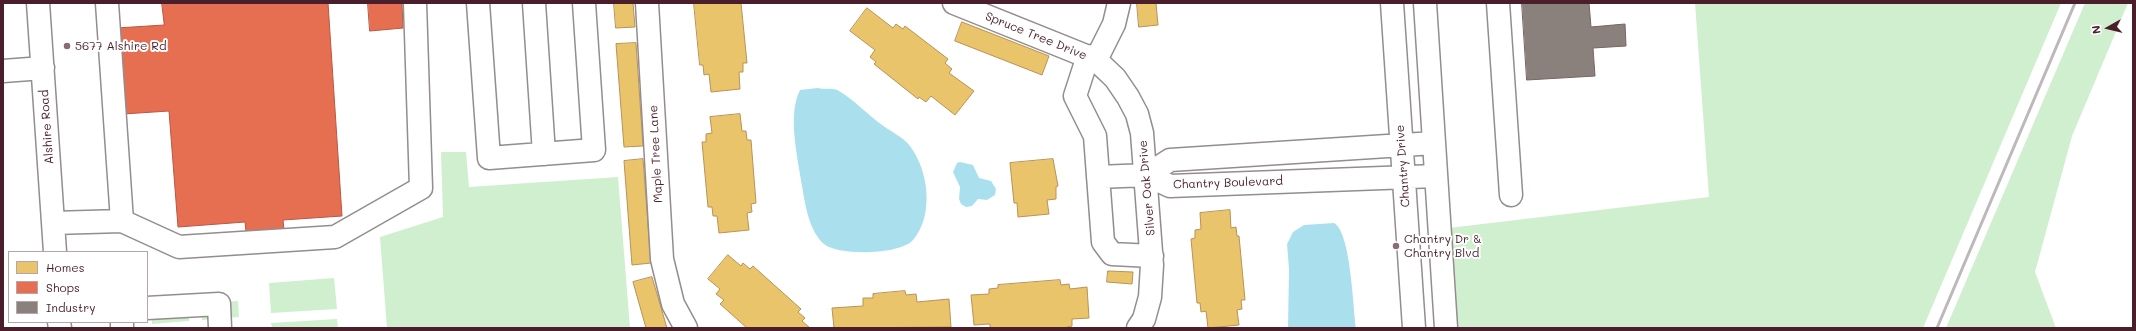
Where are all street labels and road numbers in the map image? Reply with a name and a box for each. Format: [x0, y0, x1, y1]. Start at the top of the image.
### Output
street label: Spruce Tree Drive [983, 9, 1089, 63]
street label: Alshire Road [37, 89, 57, 165]
street label: Maple Tree Lane [646, 105, 666, 203]
street label: Chantry Drive [1393, 124, 1413, 208]
street label: Silver Oak Drive [1136, 140, 1158, 236]
street label: Chantry Boulevard [1173, 174, 1283, 192]

